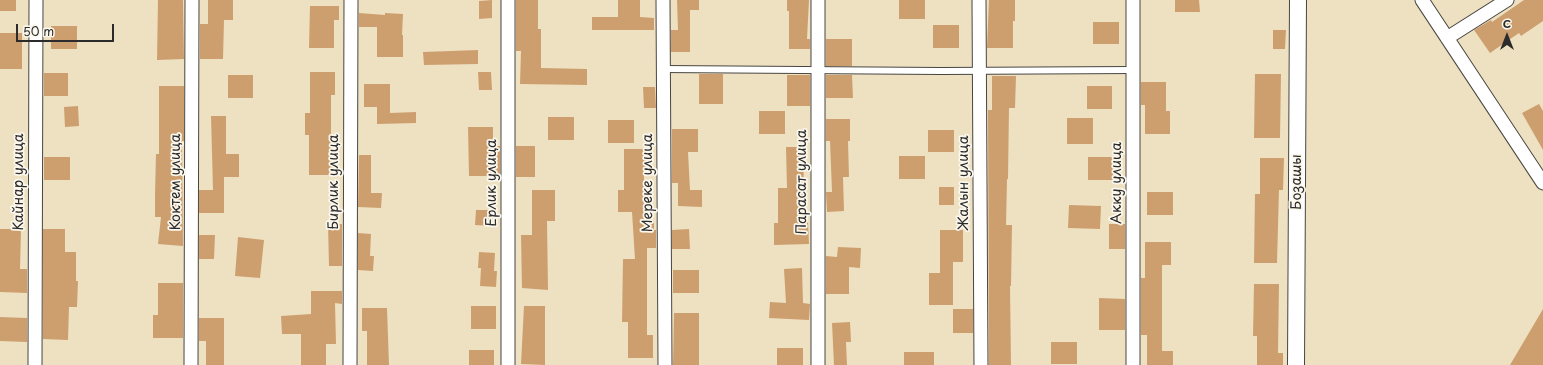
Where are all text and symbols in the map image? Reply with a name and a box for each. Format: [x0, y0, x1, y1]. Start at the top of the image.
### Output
text: С [1503, 15, 1511, 32]
scale bar [18, 16, 116, 42]
north arrow [1487, 16, 1527, 56]
text: 50 m [23, 22, 54, 40]
street label: Парасат улица [794, 129, 810, 235]
street label: Кайнар улица [11, 133, 27, 231]
street label: Коктем улица [168, 134, 184, 230]
street label: Бирлик улица [326, 134, 342, 230]
street label: Мереке улица [640, 134, 656, 232]
street label: Жалын улица [956, 135, 972, 231]
street label: Ерлик улица [484, 139, 500, 227]
street label: Акку улица [1109, 142, 1125, 224]
street label: Бозашы [1289, 154, 1305, 210]

